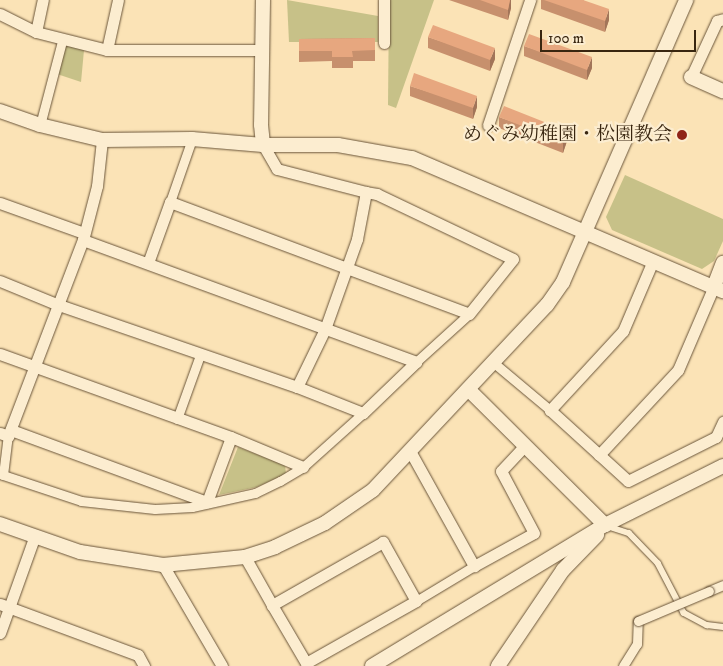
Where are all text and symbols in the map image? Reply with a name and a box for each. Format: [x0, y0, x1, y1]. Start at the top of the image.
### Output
scale bar [543, 20, 699, 52]
text: 100 m [548, 29, 584, 48]
place label: めぐみ幼稚園・松園教会 [463, 124, 672, 146]
marker: めぐみ幼稚園・松園教会 [676, 129, 688, 141]

